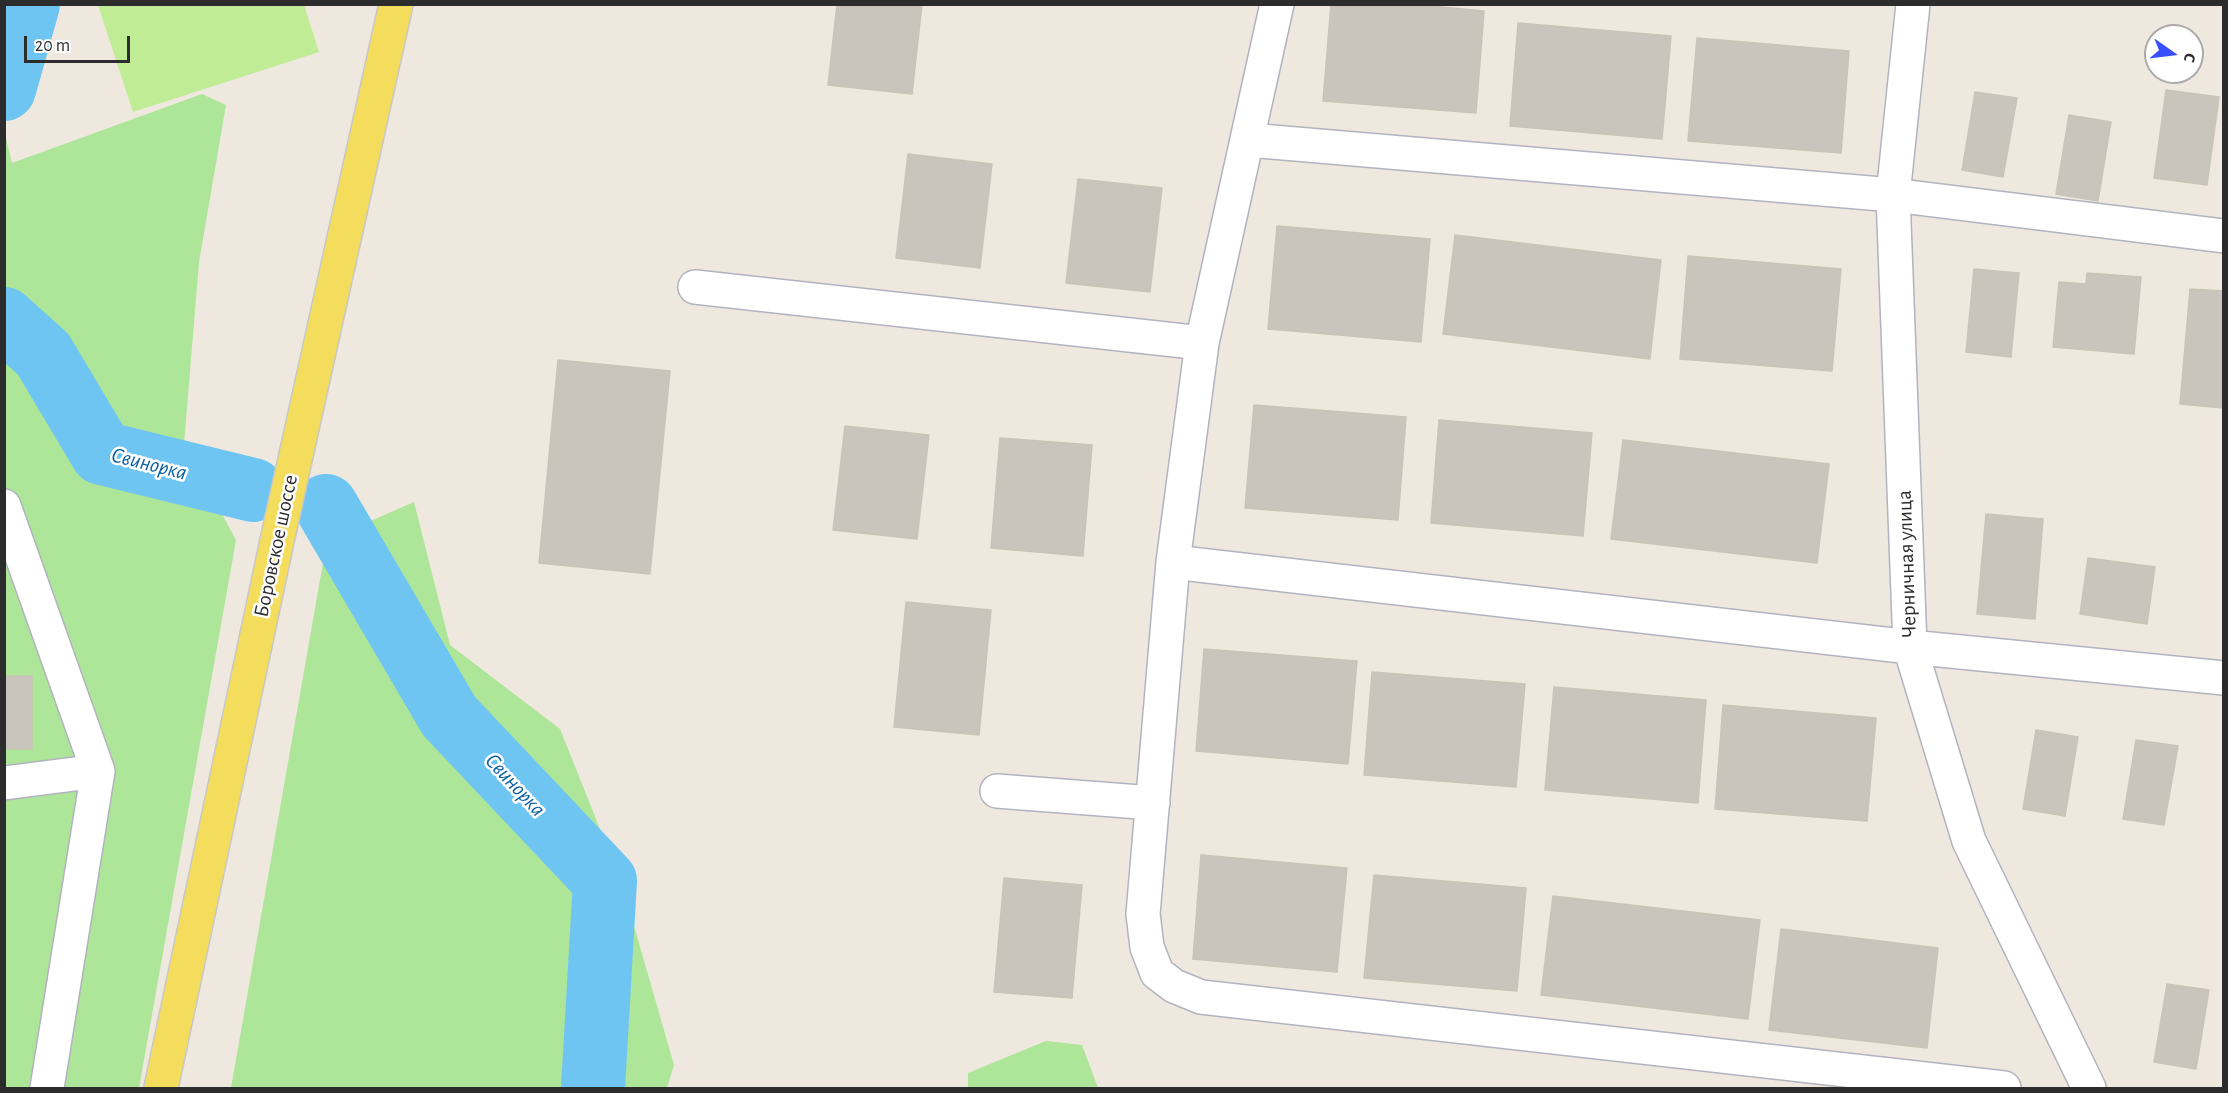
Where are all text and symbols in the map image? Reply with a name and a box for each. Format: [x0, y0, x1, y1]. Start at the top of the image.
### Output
scale bar [27, 24, 134, 62]
north arrow [2144, 24, 2204, 84]
text: 20 m [35, 37, 70, 55]
text: С [2181, 52, 2198, 64]
water label: Свинорка [108, 442, 190, 486]
street label: Боровское шоссе [249, 472, 303, 620]
street label: Черничная улица [1892, 490, 1922, 638]
water label: Свинорка [479, 748, 551, 822]

